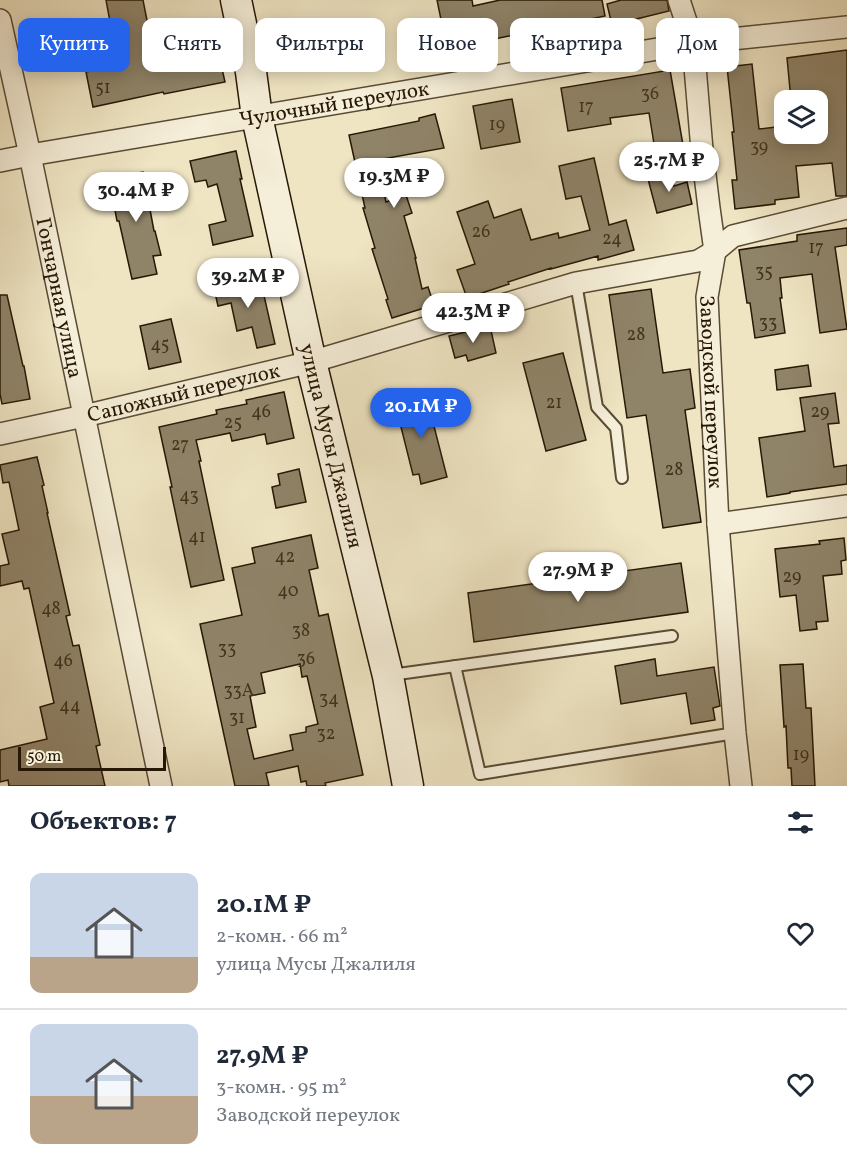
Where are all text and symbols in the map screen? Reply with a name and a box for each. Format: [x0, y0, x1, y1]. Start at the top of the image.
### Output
chip: Купить [18, 18, 130, 72]
chip: Снять [142, 18, 243, 72]
chip: Фильтры [255, 18, 385, 72]
chip: Новое [397, 18, 498, 72]
chip: Квартира [510, 18, 644, 72]
chip: Дом [656, 18, 739, 72]
street label: Чулочный переулок [237, 75, 431, 135]
house number: 51 [95, 76, 111, 101]
house number: 36 [641, 82, 659, 107]
map controls [774, 90, 828, 144]
button: layers [774, 90, 828, 144]
house number: 17 [578, 95, 594, 120]
house number: 19 [489, 113, 505, 138]
house number: 39 [750, 135, 768, 160]
pin: 25.7M ₽ [614, 142, 724, 193]
text: 25.7M ₽ [633, 147, 705, 175]
pin: 19.3M ₽ [339, 158, 449, 209]
text: 19.3M ₽ [358, 163, 430, 191]
pin: 30.4M ₽ [81, 172, 191, 223]
text: 30.4M ₽ [97, 177, 175, 205]
street label: Гончарная улица [27, 215, 89, 381]
house number: 26 [472, 220, 490, 245]
house number: 24 [602, 227, 622, 252]
house number: 17 [808, 236, 824, 261]
pin: 39.2M ₽ [193, 258, 303, 309]
house number: 35 [755, 260, 773, 285]
text: 39.2M ₽ [211, 263, 285, 291]
pin: 42.3M ₽ [418, 293, 528, 344]
street label: Заводской переулок [691, 295, 729, 489]
text: 42.3M ₽ [435, 298, 511, 326]
house number: 33 [759, 311, 777, 336]
house number: 28 [627, 323, 645, 348]
house number: 45 [151, 333, 169, 358]
street label: улица Мусы Джалиля [291, 341, 369, 551]
street label: Сапожный переулок [84, 357, 283, 431]
pin: 20.1M ₽ [366, 388, 476, 439]
house number: 21 [546, 391, 562, 416]
text: 20.1M ₽ [384, 393, 458, 421]
house number: 46 [251, 400, 271, 425]
house number: 29 [811, 400, 829, 425]
house number: 25 [224, 411, 242, 436]
house number: 27 [171, 433, 189, 458]
house number: 28 [665, 458, 683, 483]
house number: 43 [179, 484, 199, 509]
house number: 41 [188, 525, 206, 550]
house number: 42 [275, 545, 295, 570]
pin: 27.9M ₽ [523, 552, 633, 603]
text: 27.9M ₽ [542, 557, 614, 585]
house number: 29 [783, 565, 801, 590]
house number: 40 [277, 579, 299, 604]
house number: 48 [41, 597, 61, 622]
house number: 38 [292, 619, 310, 644]
house number: 33 [218, 637, 236, 662]
house number: 36 [297, 647, 315, 672]
house number: 46 [53, 649, 73, 674]
house number: 33А [223, 679, 255, 704]
house number: 34 [319, 687, 339, 712]
house number: 44 [59, 694, 81, 719]
house number: 31 [229, 706, 245, 731]
house number: 32 [317, 722, 335, 747]
house number: 19 [793, 743, 809, 768]
scale bar [18, 744, 166, 772]
text: 50 m [27, 746, 61, 768]
text: Объектов: 7 [30, 804, 177, 840]
icon: filters [784, 806, 817, 839]
text: 20.1M ₽ [216, 887, 311, 923]
icon: home [78, 897, 150, 969]
icon: heart [784, 917, 817, 950]
text: 2-комн. · 66 m² [216, 923, 348, 951]
text: улица Мусы Джалиля [216, 951, 416, 979]
text: 27.9M ₽ [216, 1038, 309, 1074]
icon: home [78, 1048, 150, 1120]
icon: heart [784, 1068, 817, 1101]
text: 3-комн. · 95 m² [216, 1074, 347, 1102]
text: Заводской переулок [216, 1102, 400, 1130]

